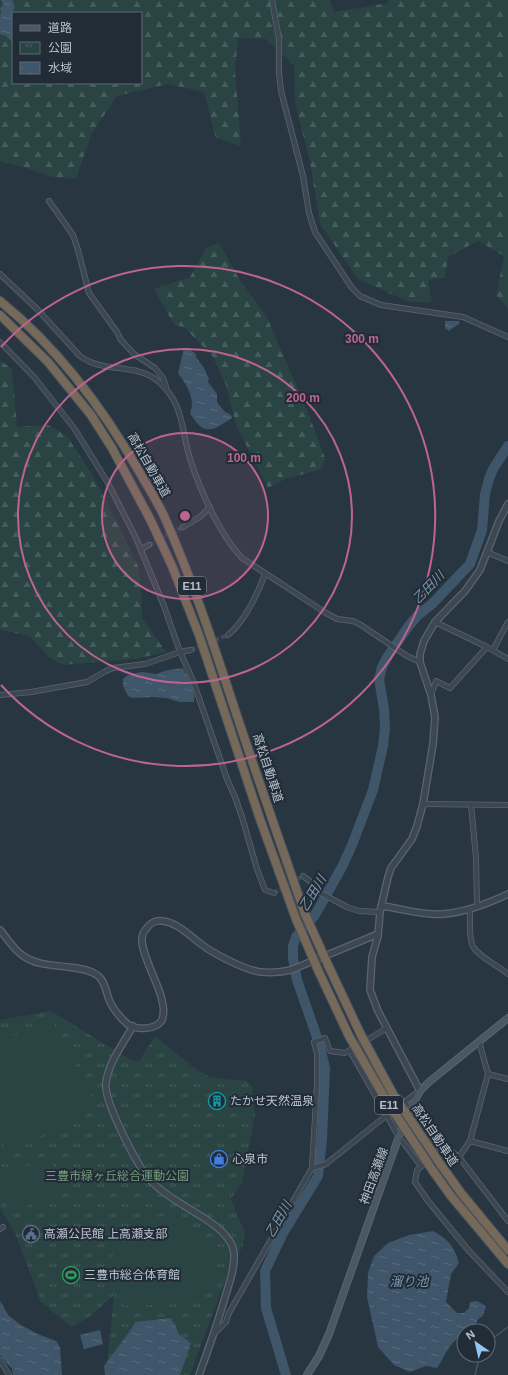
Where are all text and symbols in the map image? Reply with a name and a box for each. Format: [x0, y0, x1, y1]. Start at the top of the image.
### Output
legend [12, 12, 142, 84]
text: 道路 [48, 21, 72, 35]
text: 公園 [48, 41, 72, 55]
text: 水域 [48, 61, 72, 75]
text: 300 m [345, 332, 379, 346]
text: 200 m [286, 391, 320, 405]
street label: 高松自動車道 [125, 430, 173, 500]
text: 100 m [227, 451, 261, 465]
centre of rings [178, 509, 192, 523]
water label: 乙田川 [409, 567, 449, 607]
road number: E11 [178, 577, 206, 595]
street label: 高松自動車道 [250, 732, 286, 804]
water label: 乙田川 [296, 871, 330, 914]
building icon: たかせ天然温泉 [207, 1091, 227, 1111]
place label: たかせ天然温泉 [230, 1094, 314, 1108]
road number: E11 [375, 1096, 403, 1114]
street label: 高松自動車道 [409, 1101, 461, 1169]
street label: 神田高瀬線 [357, 1145, 391, 1207]
shop icon: 心泉市 [209, 1149, 229, 1169]
place label: 心泉市 [232, 1152, 268, 1166]
park label: 三豊市緑ヶ丘総合運動公園 [45, 1169, 189, 1183]
water label: 乙田川 [262, 1197, 296, 1240]
public building icon: 高瀬公民館 上高瀬支部 [21, 1224, 41, 1244]
place label: 高瀬公民館 上高瀬支部 [44, 1227, 167, 1241]
sports icon: 三豊市総合体育館 [61, 1265, 81, 1285]
place label: 三豊市総合体育館 [84, 1268, 180, 1282]
water label: 溜り池 [389, 1274, 430, 1289]
north arrow [456, 1323, 496, 1363]
text: N [464, 1327, 477, 1342]

